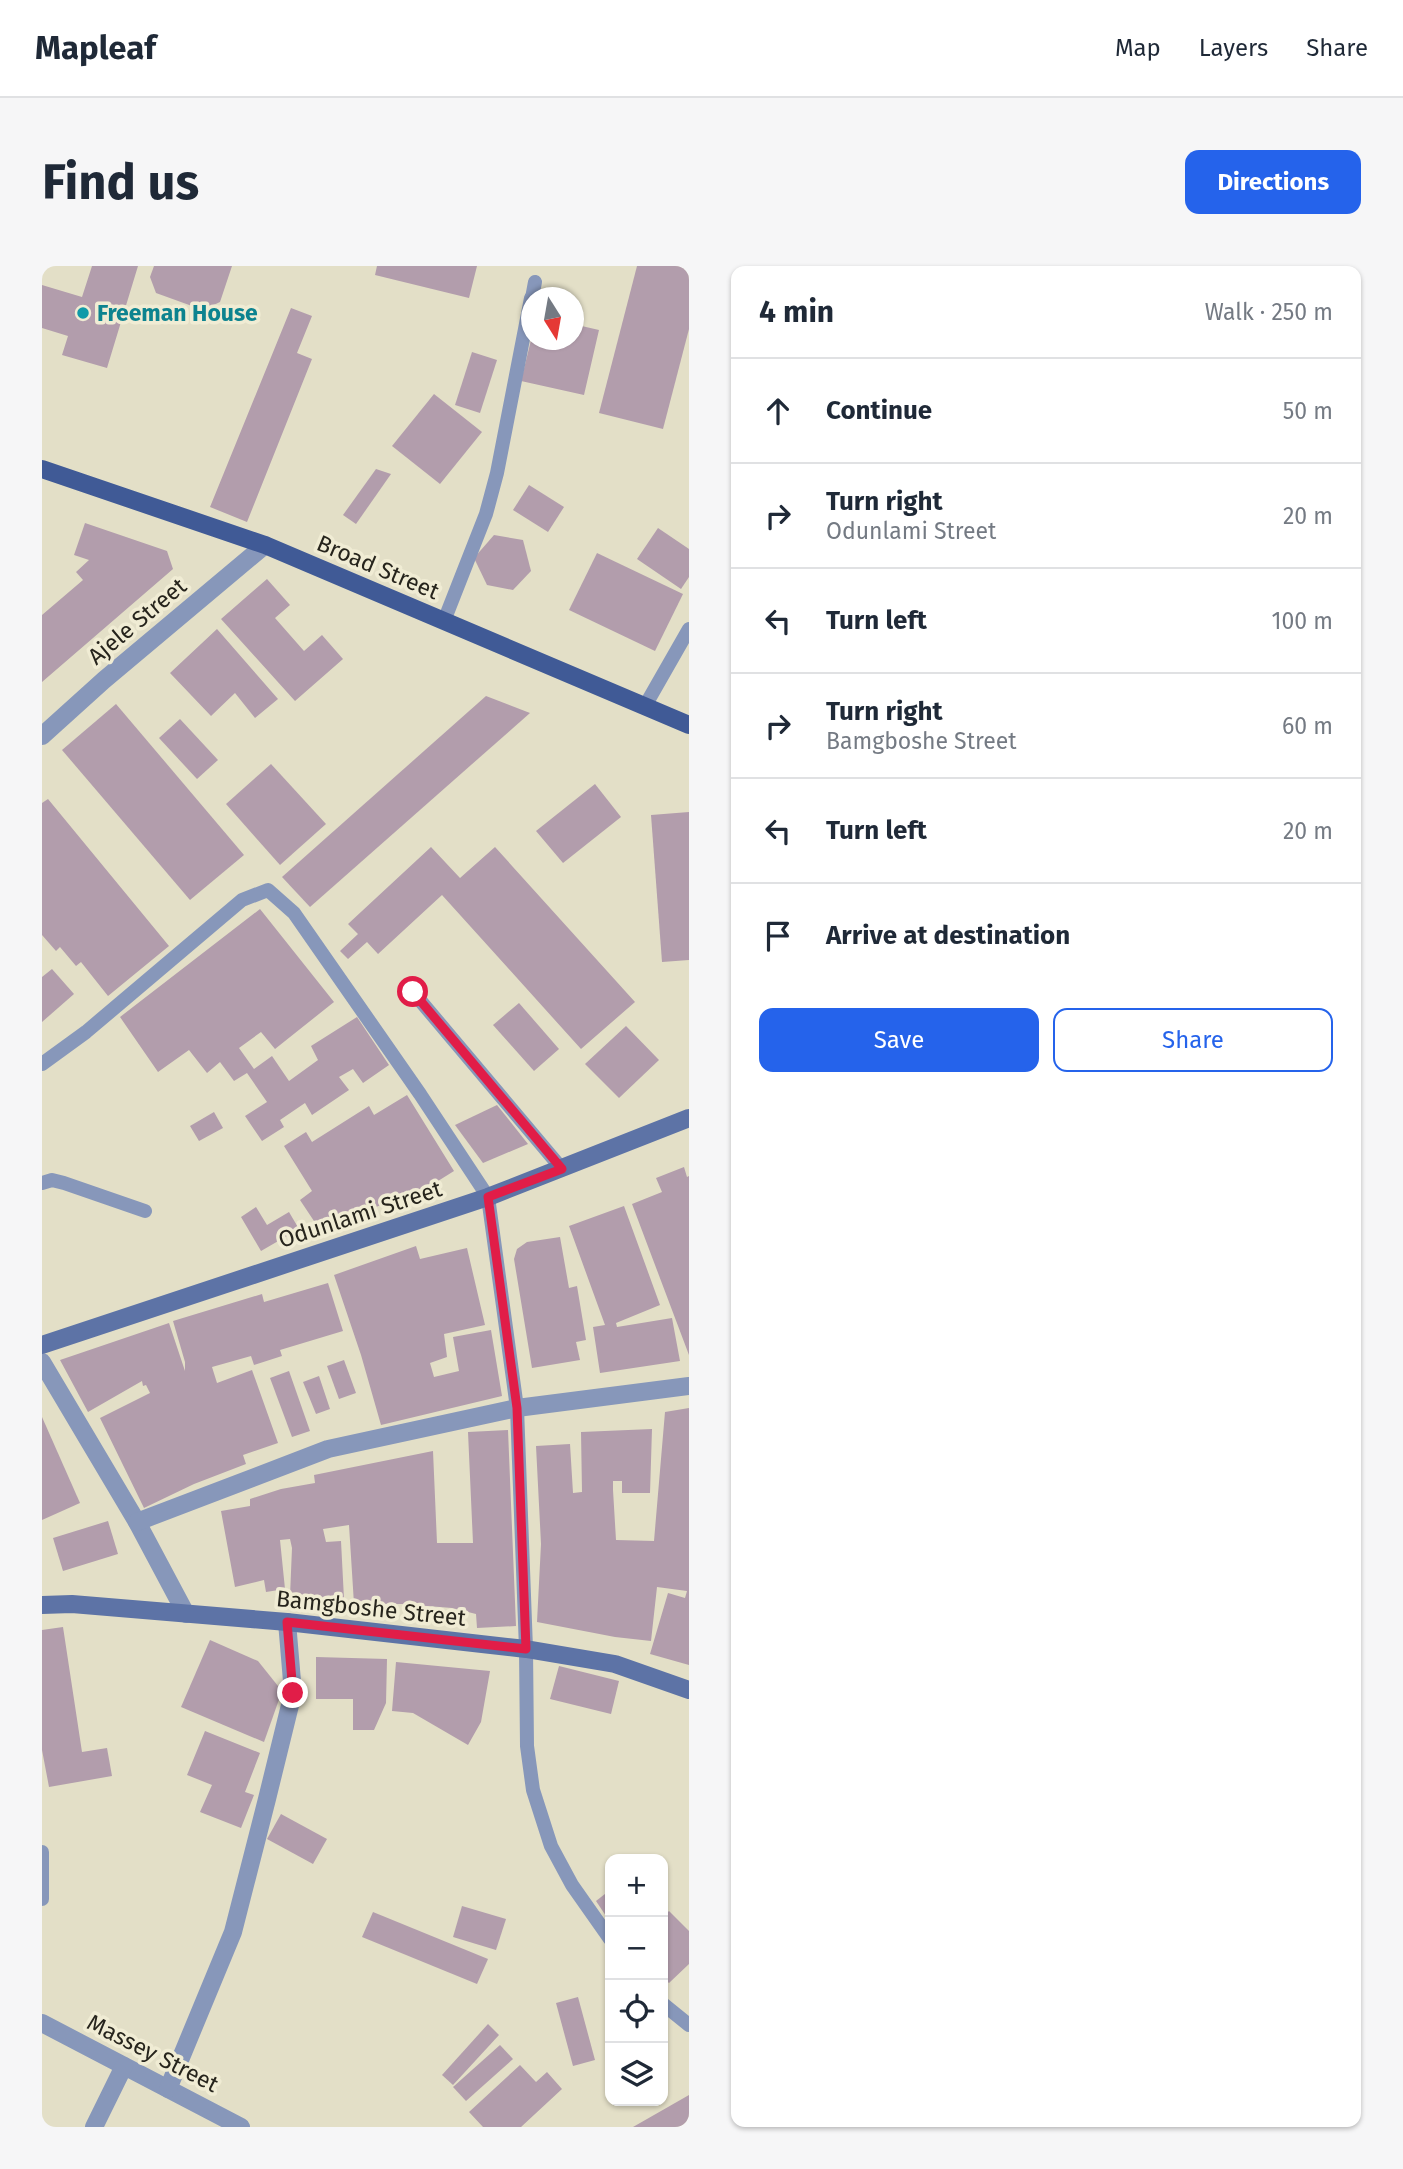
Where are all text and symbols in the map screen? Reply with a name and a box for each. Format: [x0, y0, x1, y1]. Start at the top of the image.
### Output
text: Mapleaf [35, 28, 156, 68]
text: Map [1115, 34, 1161, 62]
text: Layers [1199, 34, 1268, 62]
text: Share [1306, 34, 1368, 62]
button: Directions [1185, 150, 1361, 214]
text: Find us [42, 153, 199, 212]
north arrow [521, 287, 584, 350]
text: 4 min [759, 294, 834, 330]
text: Walk · 250 m [1205, 298, 1333, 326]
place label: Freeman House [97, 299, 258, 327]
marker: Freeman House [75, 305, 91, 321]
icon: ahead [759, 392, 797, 430]
text: Continue [826, 395, 932, 426]
text: 50 m [1283, 397, 1333, 425]
text: Turn right [826, 486, 943, 517]
icon: right [759, 497, 797, 535]
text: 20 m [1283, 502, 1333, 530]
text: Odunlami Street [826, 517, 996, 545]
street label: Broad Street [313, 529, 444, 606]
street label: Ajele Street [82, 571, 192, 670]
icon: left [759, 602, 797, 640]
text: Turn left [826, 605, 927, 636]
text: 100 m [1272, 607, 1333, 635]
text: Turn right [826, 696, 943, 727]
icon: right [759, 707, 797, 745]
text: 60 m [1282, 712, 1333, 740]
text: Bamgboshe Street [826, 727, 1017, 755]
icon: left [759, 812, 797, 850]
text: Turn left [826, 815, 927, 846]
text: 20 m [1283, 817, 1333, 845]
icon: arrive [759, 917, 797, 955]
text: Arrive at destination [826, 920, 1070, 951]
route start [397, 976, 428, 1007]
button: Save [759, 1008, 1039, 1072]
button: Share [1053, 1008, 1333, 1072]
street label: Odunlami Street [275, 1174, 446, 1254]
street label: Bamgboshe Street [275, 1584, 468, 1632]
route end [277, 1677, 308, 1708]
map controls [605, 1854, 668, 2106]
button: + [605, 1854, 668, 1917]
button: − [605, 1917, 668, 1980]
button: locate [605, 1980, 668, 2043]
street label: Massey Street [83, 2008, 224, 2098]
button: layers [605, 2043, 668, 2106]

